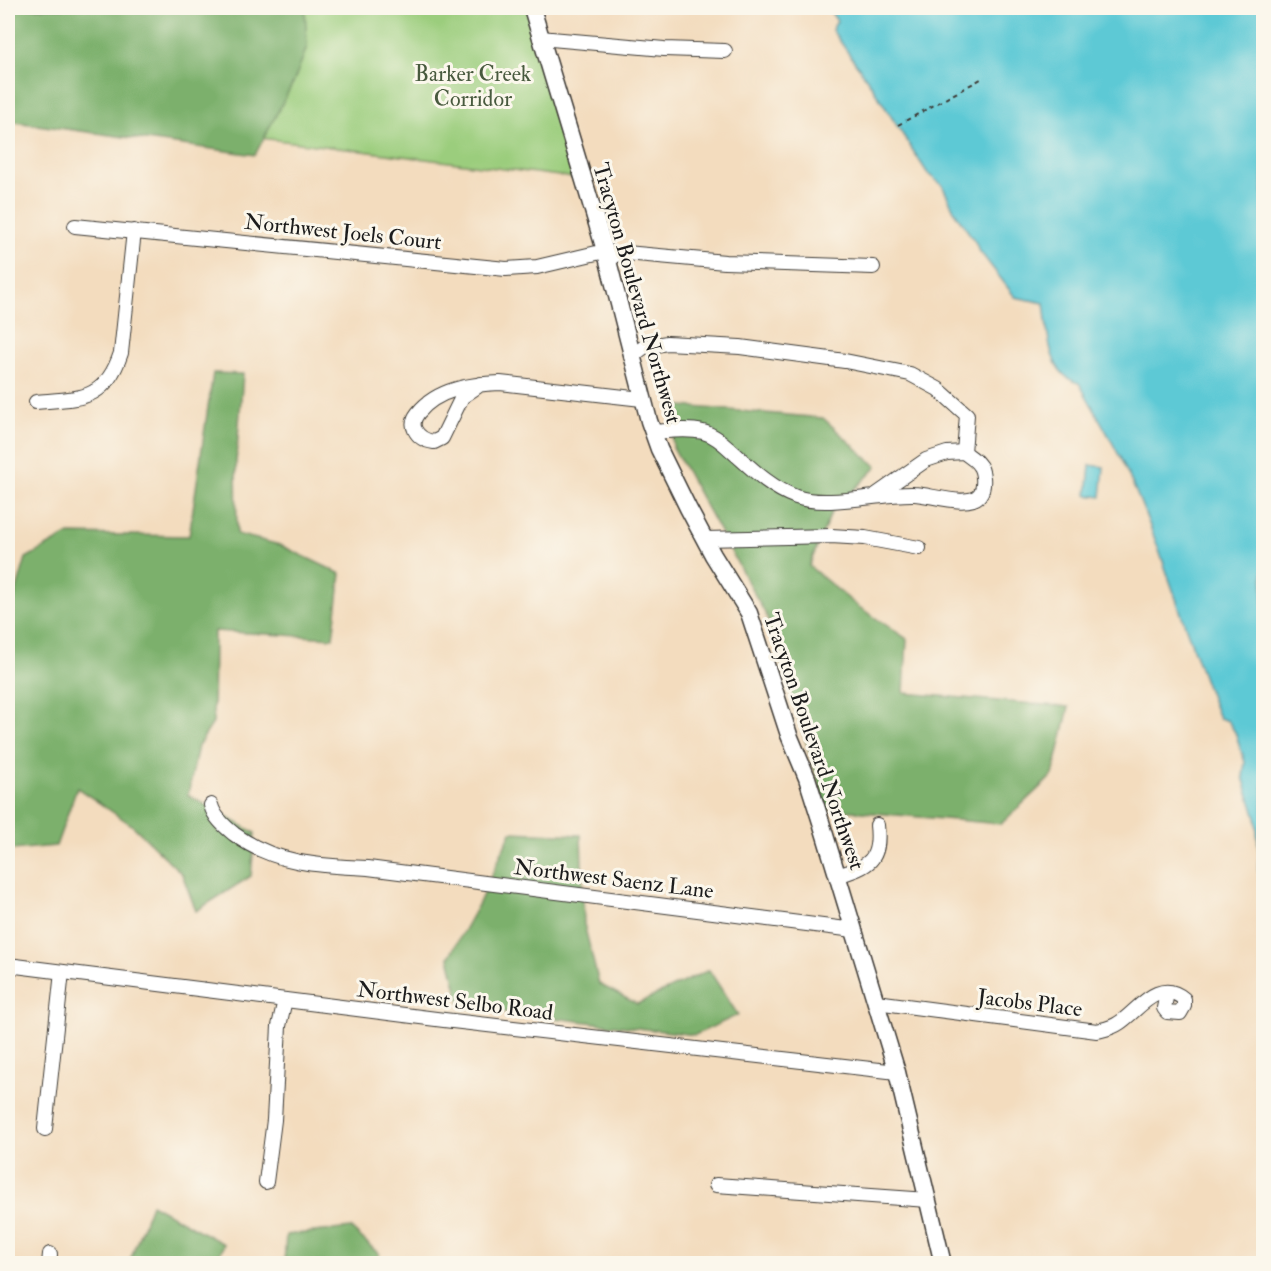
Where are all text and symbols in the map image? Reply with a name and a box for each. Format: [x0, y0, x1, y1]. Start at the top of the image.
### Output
park label: Barker Creek Corridor [415, 60, 532, 113]
street label: Tracyton Boulevard Northwest [586, 160, 688, 427]
street label: Northwest Joels Court [243, 208, 443, 256]
street label: Tracyton Boulevard Northwest [757, 609, 871, 874]
street label: Northwest Saenz Lane [512, 853, 715, 905]
street label: Northwest Selbo Road [355, 975, 555, 1027]
street label: Jacobs Place [975, 983, 1084, 1023]

